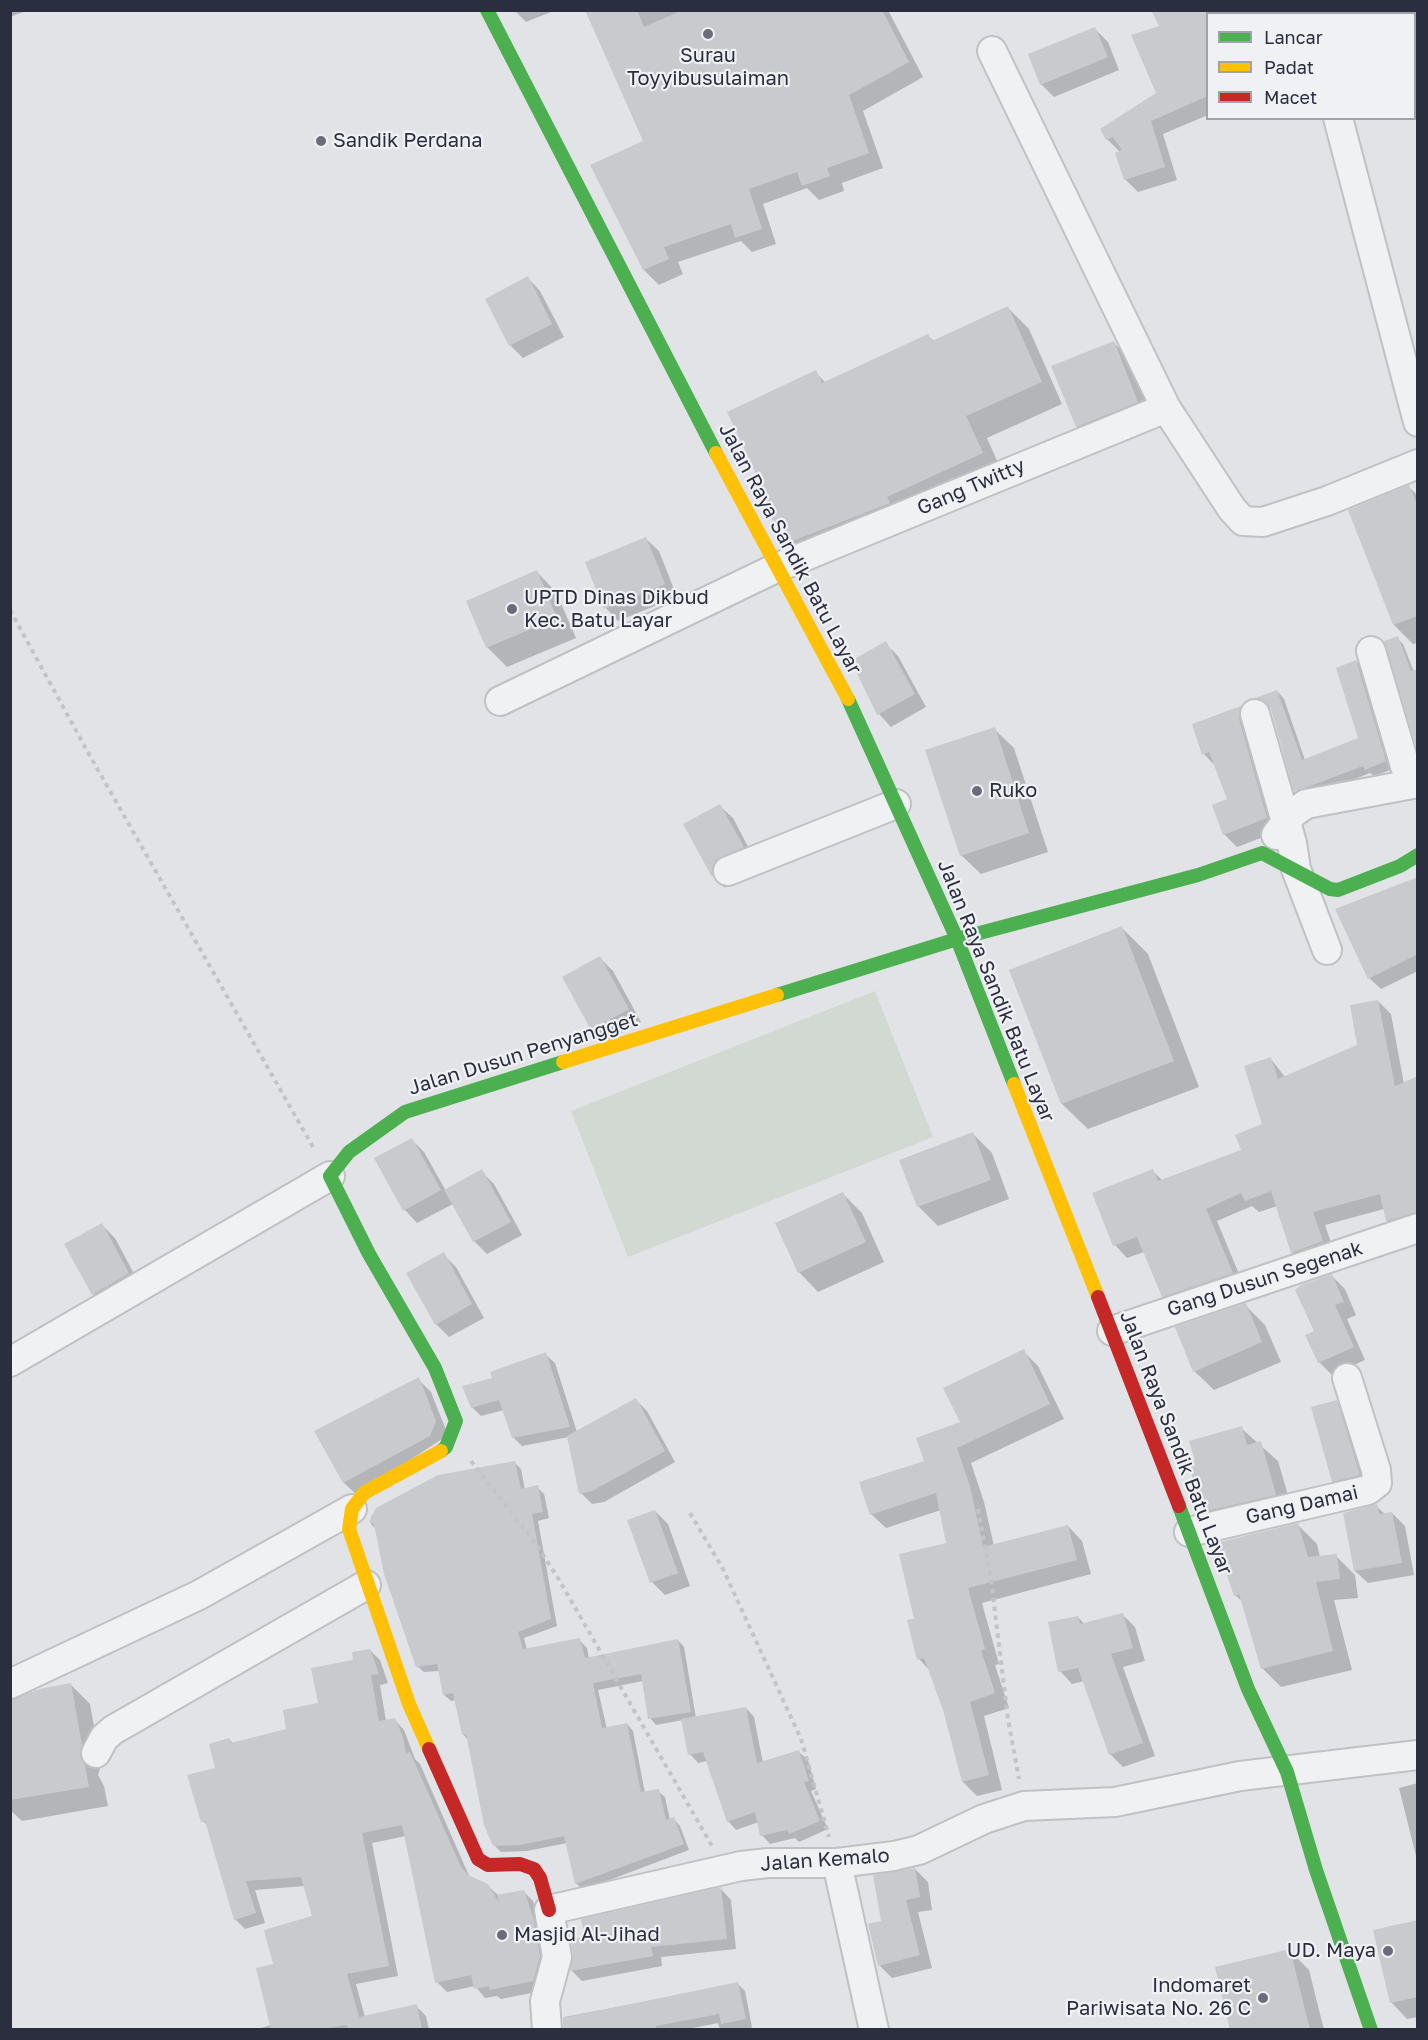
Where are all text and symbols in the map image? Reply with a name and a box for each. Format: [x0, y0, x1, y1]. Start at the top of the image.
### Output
legend [1206, 12, 1416, 120]
text: Lancar [1264, 26, 1323, 48]
marker: Surau Toyyibusulaiman [701, 27, 715, 41]
place label: Surau Toyyibusulaiman [627, 44, 789, 91]
text: Padat [1264, 56, 1314, 78]
text: Macet [1264, 86, 1317, 108]
place label: Sandik Perdana [333, 129, 483, 153]
marker: Sandik Perdana [314, 134, 328, 148]
street label: Jalan Raya Sandik Batu Layar [714, 419, 866, 679]
street label: Gang Twitty [914, 454, 1028, 520]
place label: UPTD Dinas Dikbud Kec. Batu Layar [524, 586, 709, 633]
marker: UPTD Dinas Dikbud Kec. Batu Layar [505, 602, 519, 616]
place label: Ruko [989, 779, 1037, 803]
marker: Ruko [970, 784, 984, 798]
street label: Jalan Raya Sandik Batu Layar [932, 856, 1060, 1126]
street label: Jalan Dusun Penyangget [406, 1008, 640, 1100]
street label: Gang Dusun Segenak [1164, 1236, 1366, 1322]
street label: Jalan Raya Sandik Batu Layar [1114, 1308, 1238, 1578]
street label: Gang Damai [1243, 1480, 1361, 1530]
street label: Jalan Kemalo [760, 1844, 890, 1876]
place label: Masjid Al-Jihad [514, 1923, 660, 1947]
marker: Masjid Al-Jihad [495, 1928, 509, 1942]
place label: UD. Maya [1287, 1939, 1376, 1963]
marker: UD. Maya [1381, 1944, 1395, 1958]
place label: Indomaret Pariwisata No. 26 C [1066, 1974, 1251, 2021]
marker: Indomaret Pariwisata No. 26 C [1256, 1991, 1270, 2005]

